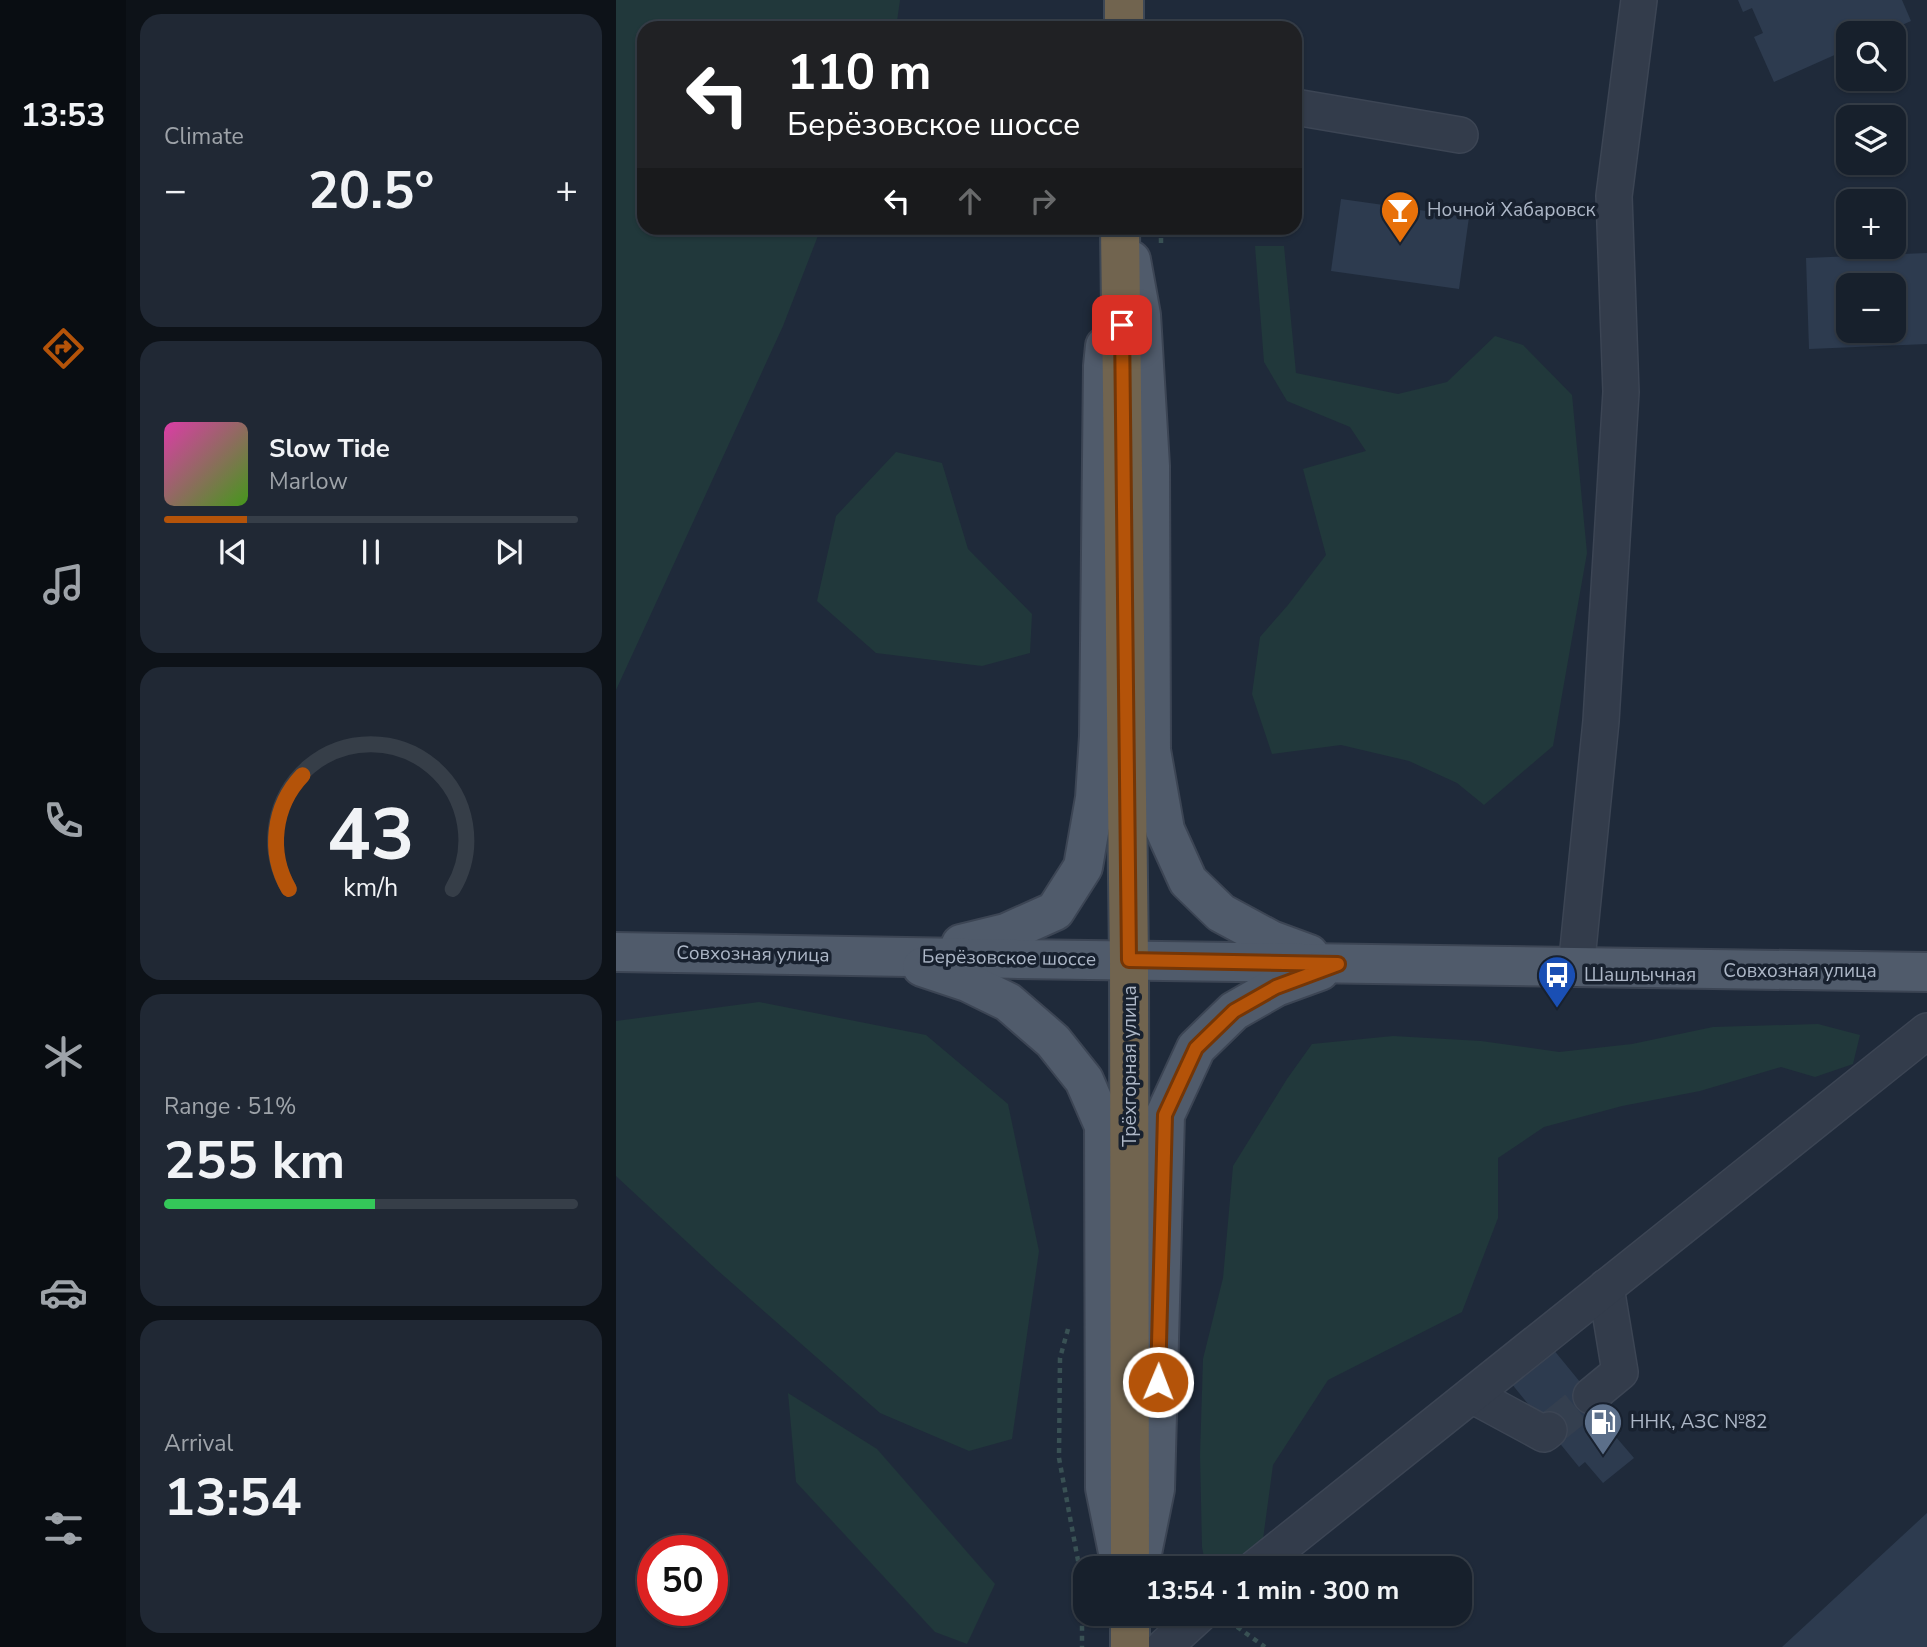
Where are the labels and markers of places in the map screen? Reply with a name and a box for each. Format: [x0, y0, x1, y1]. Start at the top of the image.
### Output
bar icon: Ночной Хабаровск [1379, 189, 1421, 244]
place label: Ночной Хабаровск [1427, 197, 1596, 223]
pin [1092, 295, 1152, 355]
bus stop icon: Шашлычная [1536, 954, 1578, 1009]
place label: Шашлычная [1584, 962, 1696, 988]
fuel station icon: ННК, АЗС №82 [1582, 1401, 1624, 1456]
place label: ННК, АЗС №82 [1630, 1409, 1768, 1435]

